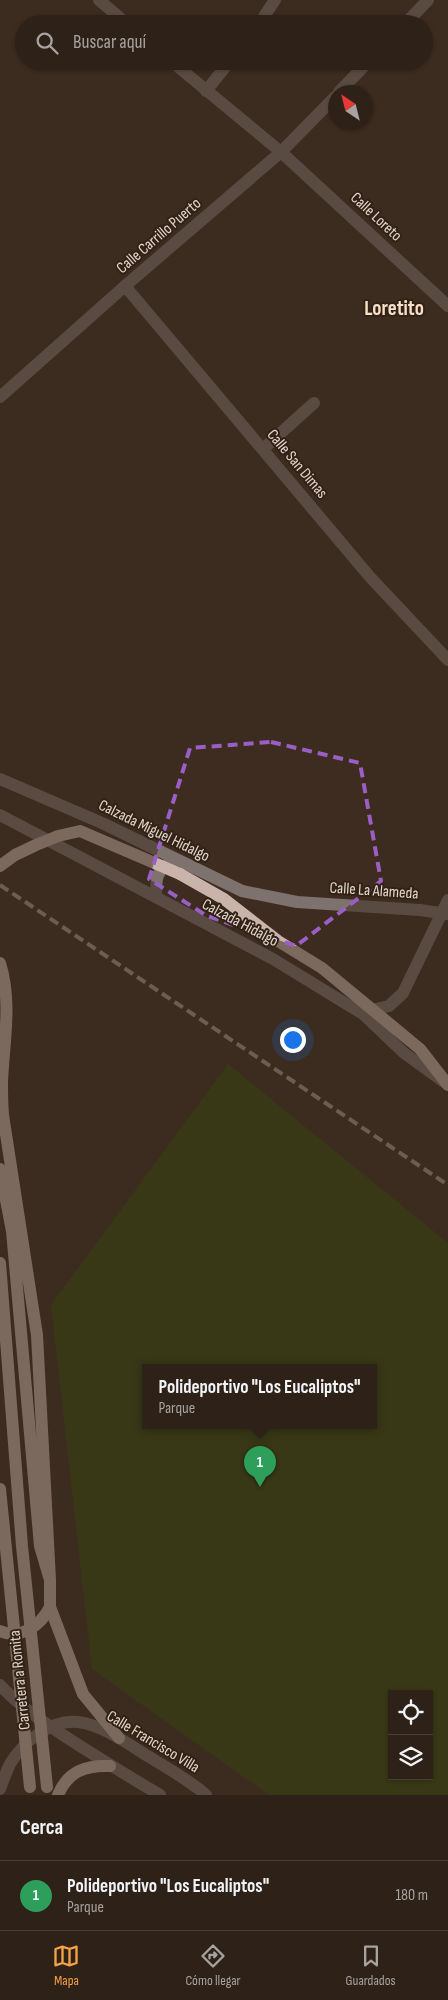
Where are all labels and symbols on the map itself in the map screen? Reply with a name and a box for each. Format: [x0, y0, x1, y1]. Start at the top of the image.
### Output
north arrow [328, 85, 373, 130]
street label: Calle Loreto [346, 189, 406, 245]
street label: Calle Carrillo Puerto [113, 194, 205, 278]
district label: Loretito [364, 296, 424, 321]
street label: Calle San Dimas [263, 426, 331, 502]
street label: Calzada Miguel Hidalgo [95, 796, 213, 866]
street label: Calle La Alameda [329, 878, 419, 904]
street label: Calzada Hidalgo [199, 895, 281, 951]
your location [280, 1027, 306, 1053]
pin: 1 [244, 1446, 276, 1487]
street label: Carretera a Romita [5, 1629, 35, 1731]
street label: Calle Francisco Villa [103, 1707, 203, 1777]

